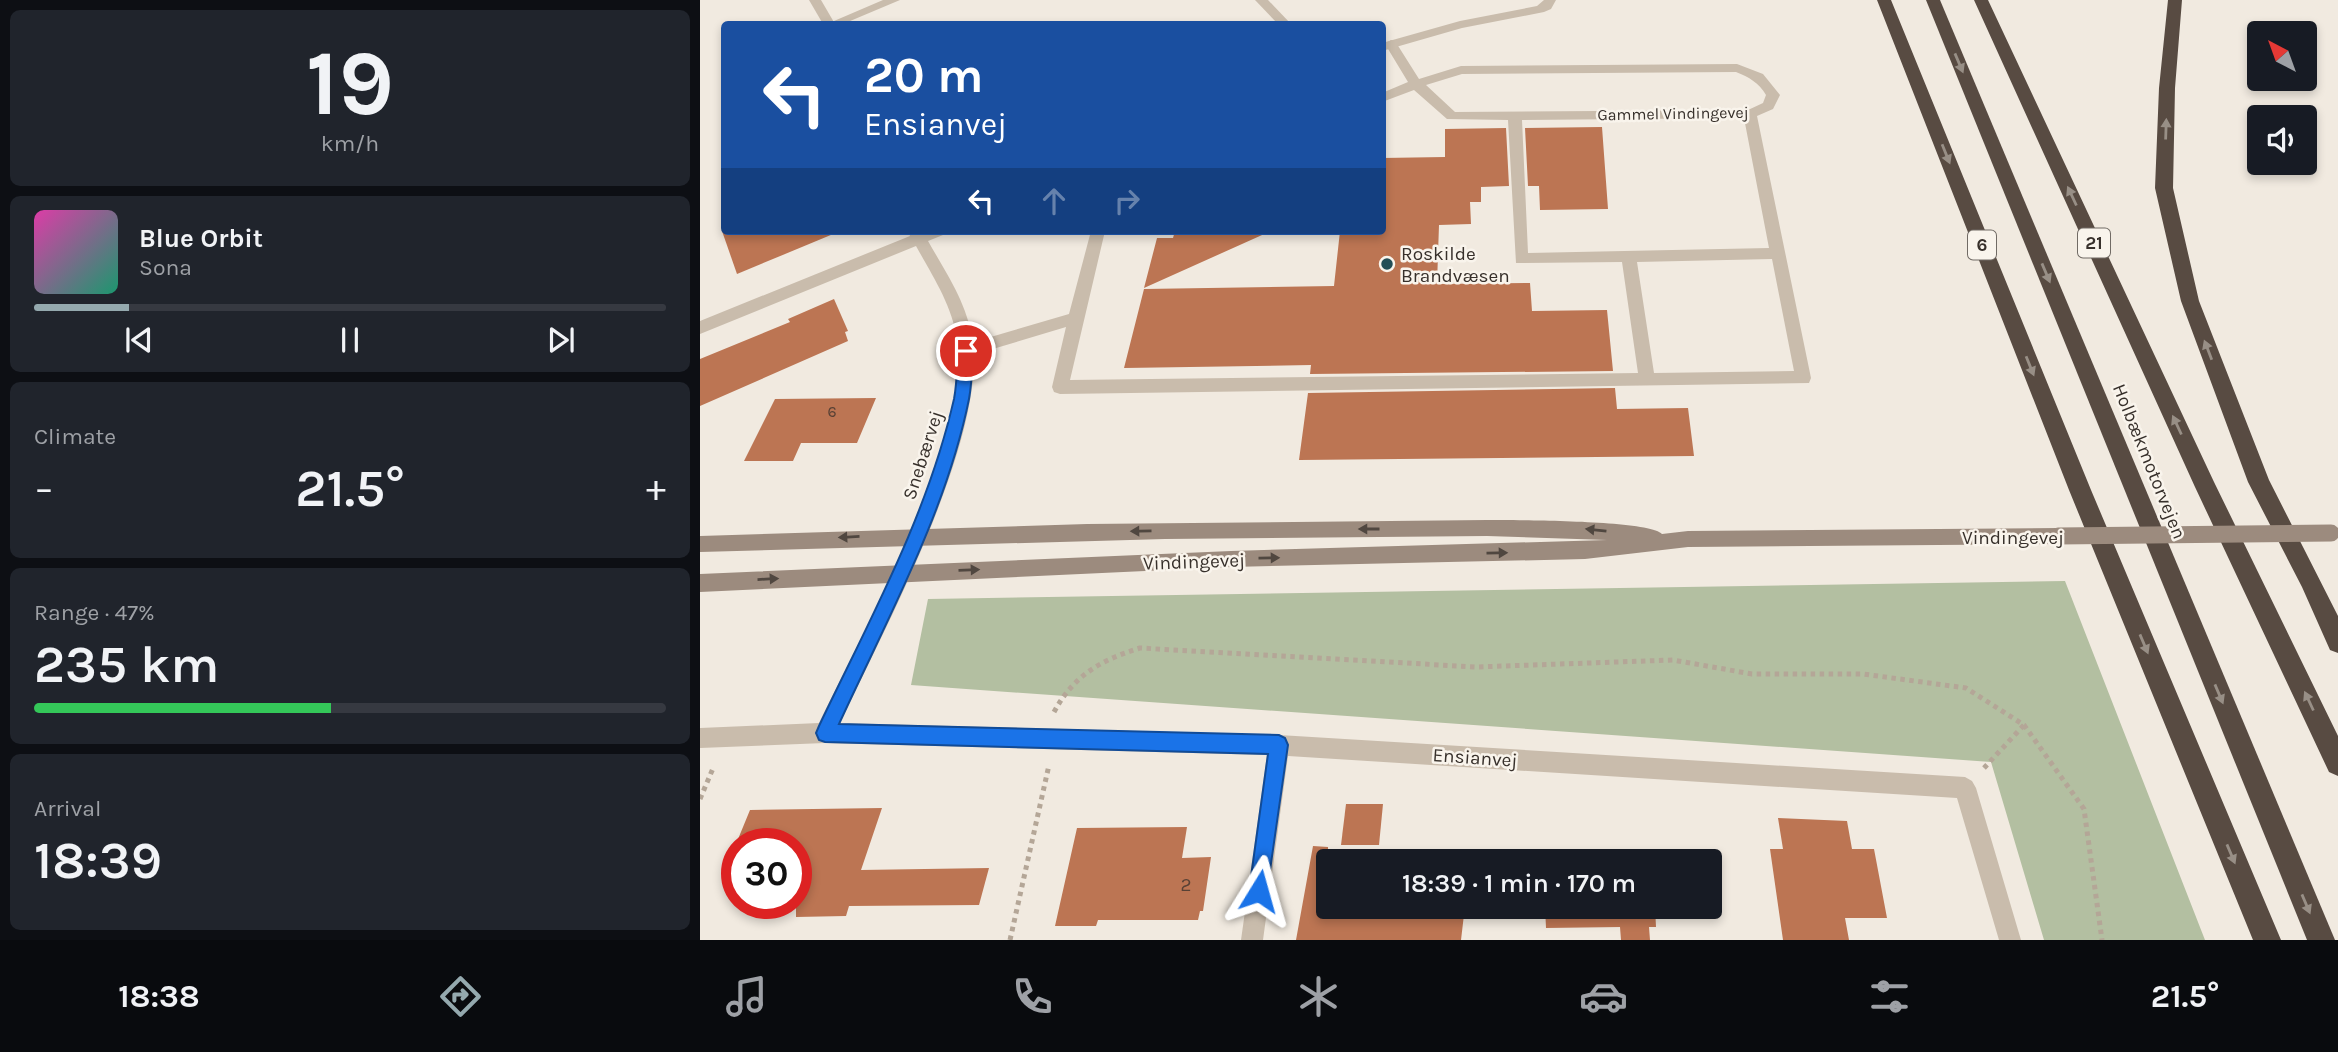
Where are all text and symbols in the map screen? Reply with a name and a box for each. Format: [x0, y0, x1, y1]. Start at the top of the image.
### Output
north arrow [2247, 21, 2317, 91]
map controls [2247, 21, 2317, 175]
text: 19 [306, 31, 394, 137]
text: 20 m [864, 47, 984, 104]
icon: left [749, 49, 840, 140]
one-way arrow [1953, 53, 1965, 73]
street label: Gammel Vindingevej [1597, 103, 1749, 124]
button: sound [2247, 105, 2317, 175]
text: Ensianvej [864, 106, 1007, 143]
one-way arrow [2160, 118, 2171, 140]
text: km/h [321, 130, 379, 157]
one-way arrow [1941, 144, 1952, 165]
icon: left [962, 182, 1000, 220]
icon: ahead [1035, 182, 1073, 220]
icon: right [1108, 182, 1146, 220]
one-way arrow [2066, 186, 2077, 206]
text: Blue Orbit [139, 223, 263, 254]
road number: 21 [2078, 229, 2110, 258]
road number: 6 [1968, 230, 1996, 260]
place label: Roskilde Brandvæsen [1401, 243, 1510, 287]
text: Sona [139, 254, 192, 281]
marker: Roskilde Brandvæsen [1379, 256, 1395, 272]
one-way arrow [2041, 263, 2052, 284]
icon: previous [120, 321, 158, 359]
icon: pause [331, 321, 369, 359]
icon: next [542, 321, 580, 359]
pin [936, 321, 996, 381]
icon: arrive [947, 332, 985, 370]
one-way arrow [2202, 339, 2213, 360]
one-way arrow [2025, 355, 2036, 376]
street label: Holbækmotorvejen [2108, 381, 2190, 542]
house number: 6 [827, 402, 837, 421]
street label: Snebærvej [898, 408, 948, 503]
one-way arrow [2171, 415, 2183, 435]
text: Climate [34, 423, 116, 450]
text: 21.5° [295, 458, 405, 519]
text: − [34, 466, 54, 511]
text: + [646, 466, 666, 511]
one-way arrow [1357, 523, 1379, 535]
one-way arrow [1585, 524, 1607, 535]
one-way arrow [1130, 525, 1152, 537]
street label: Vindingevej [1962, 527, 2064, 549]
one-way arrow [838, 532, 860, 543]
one-way arrow [1486, 547, 1508, 559]
street label: Vindingevej [1143, 549, 1245, 575]
one-way arrow [1259, 553, 1281, 564]
one-way arrow [958, 565, 980, 576]
one-way arrow [757, 574, 779, 585]
text: Range · 47% [34, 599, 155, 626]
text: 235 km [34, 634, 219, 695]
one-way arrow [2138, 634, 2149, 655]
one-way arrow [2213, 684, 2224, 705]
one-way arrow [2303, 691, 2314, 712]
street label: Ensianvej [1432, 744, 1518, 772]
text: Arrival [34, 795, 101, 822]
speed limit sign: 30 [721, 828, 812, 919]
text: 18:39 [34, 830, 162, 891]
one-way arrow [2226, 844, 2237, 865]
position arrow [1222, 854, 1296, 928]
text: 18:39 · 1 min · 170 m [1402, 868, 1636, 899]
house number: 2 [1180, 874, 1192, 896]
one-way arrow [2300, 894, 2312, 914]
icon: directions [436, 972, 485, 1021]
icon: music [722, 972, 771, 1021]
icon: phone [1008, 972, 1057, 1021]
icon: climate [1294, 972, 1343, 1021]
icon: car [1579, 972, 1628, 1021]
icon: filters [1865, 972, 1914, 1021]
text: 18:38 [118, 978, 200, 1015]
text: 21.5° [2151, 978, 2220, 1015]

